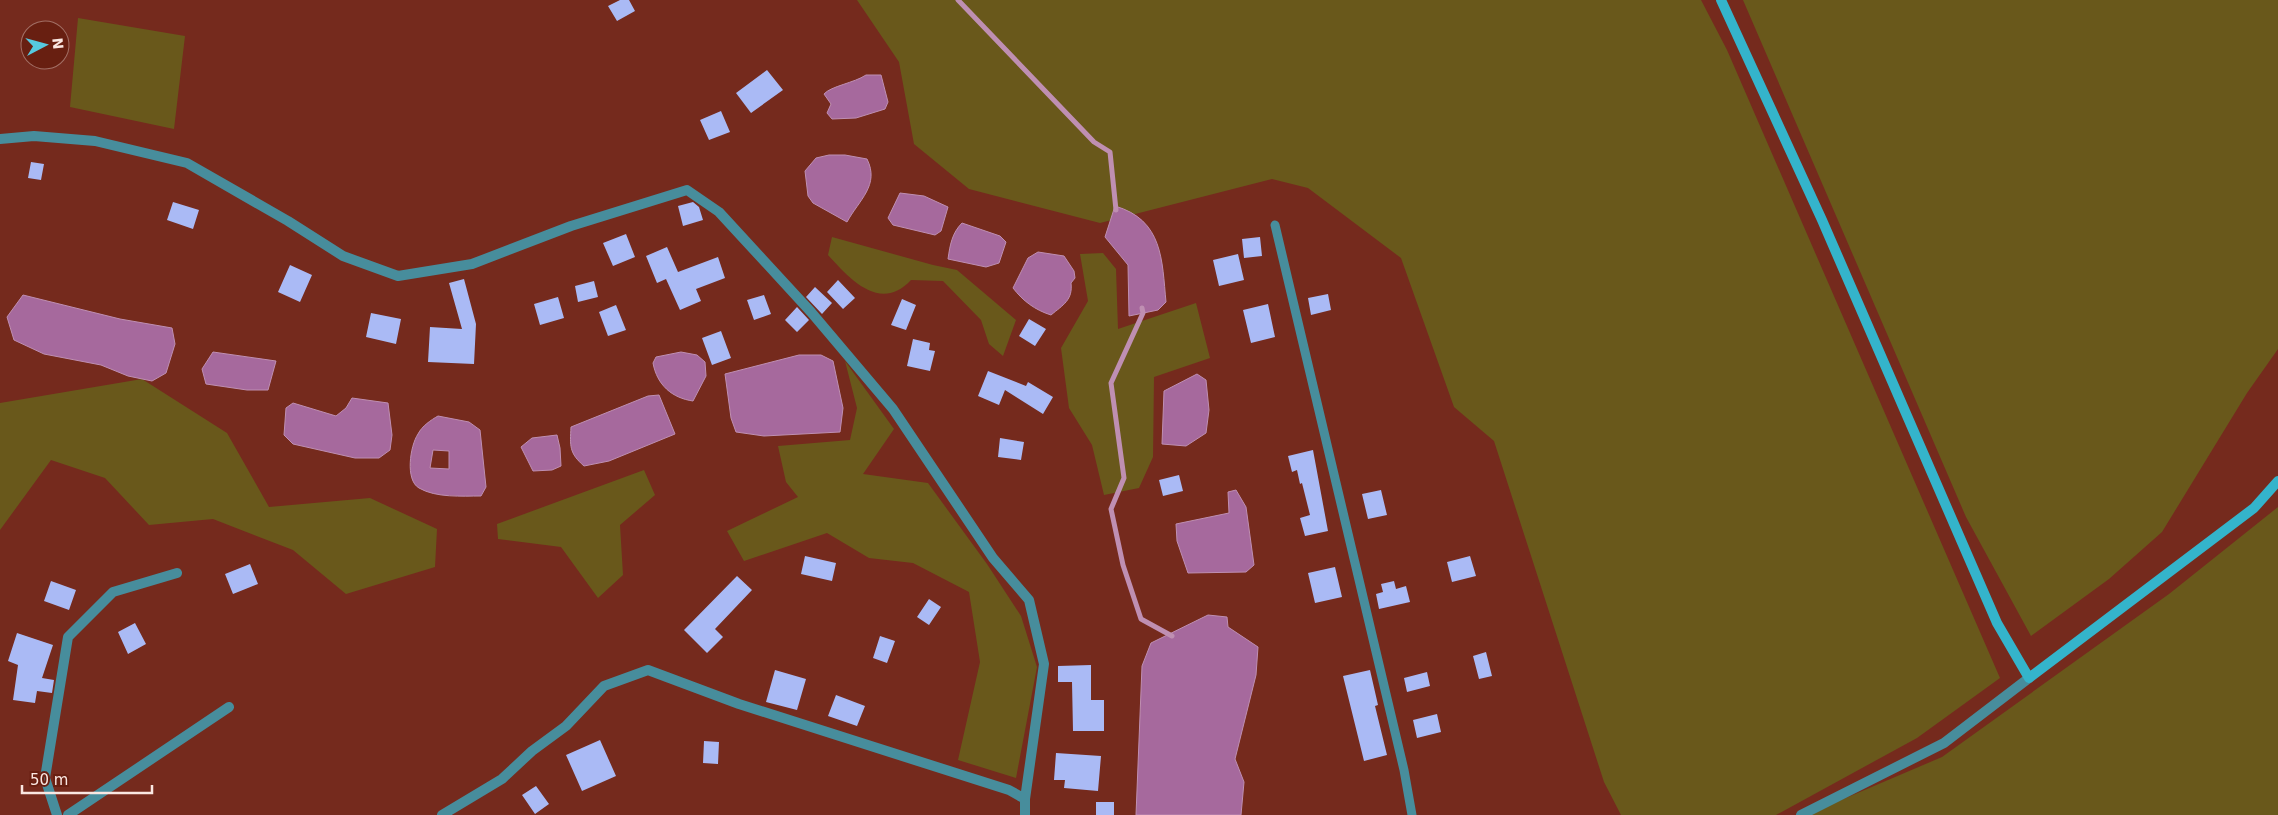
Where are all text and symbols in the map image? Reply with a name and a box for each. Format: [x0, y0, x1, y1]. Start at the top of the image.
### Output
north arrow [20, 20, 70, 70]
text: N [49, 37, 66, 50]
scale bar [22, 762, 152, 794]
text: 50 m [30, 771, 68, 789]

